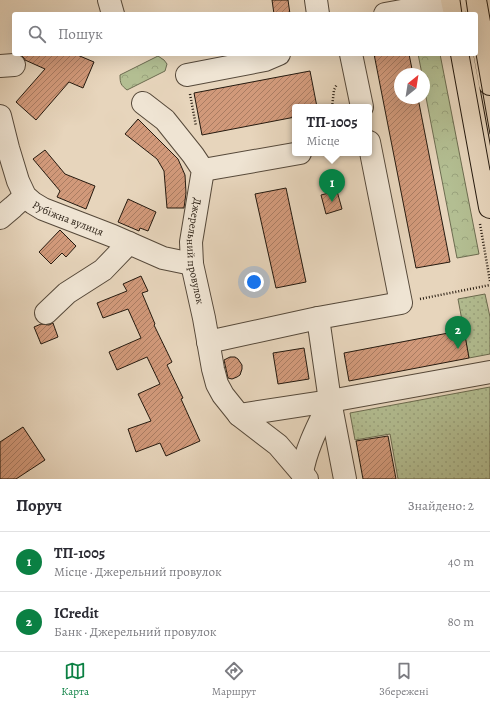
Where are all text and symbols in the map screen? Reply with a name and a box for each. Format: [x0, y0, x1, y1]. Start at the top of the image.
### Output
search box [12, 12, 478, 56]
icon: search [26, 23, 48, 45]
text: Пошук [58, 24, 103, 44]
north arrow [394, 68, 430, 104]
popup [292, 104, 372, 156]
text: ТП-1005 [306, 112, 358, 132]
text: Місце [306, 132, 340, 149]
pin: 1 [319, 169, 345, 202]
street label: Рубіжна вулиця [30, 197, 106, 239]
street label: Джерельний провулок [183, 197, 208, 306]
your location [244, 272, 264, 292]
pin: 2 [445, 316, 471, 349]
text: Поруч [16, 494, 62, 517]
text: Знайдено: 2 [408, 497, 474, 514]
text: ТП-1005 [54, 543, 105, 563]
text: 1 [27, 553, 31, 570]
text: 40 m [448, 553, 474, 570]
text: Місце · Джерельний провулок [54, 563, 222, 580]
text: ICredit [54, 603, 99, 623]
text: 2 [26, 613, 32, 630]
text: 80 m [447, 613, 474, 630]
text: Банк · Джерельний провулок [54, 623, 216, 640]
tab: Карта [61, 660, 89, 699]
tab: Маршрут [212, 660, 256, 699]
tab: Збережені [379, 660, 429, 699]

